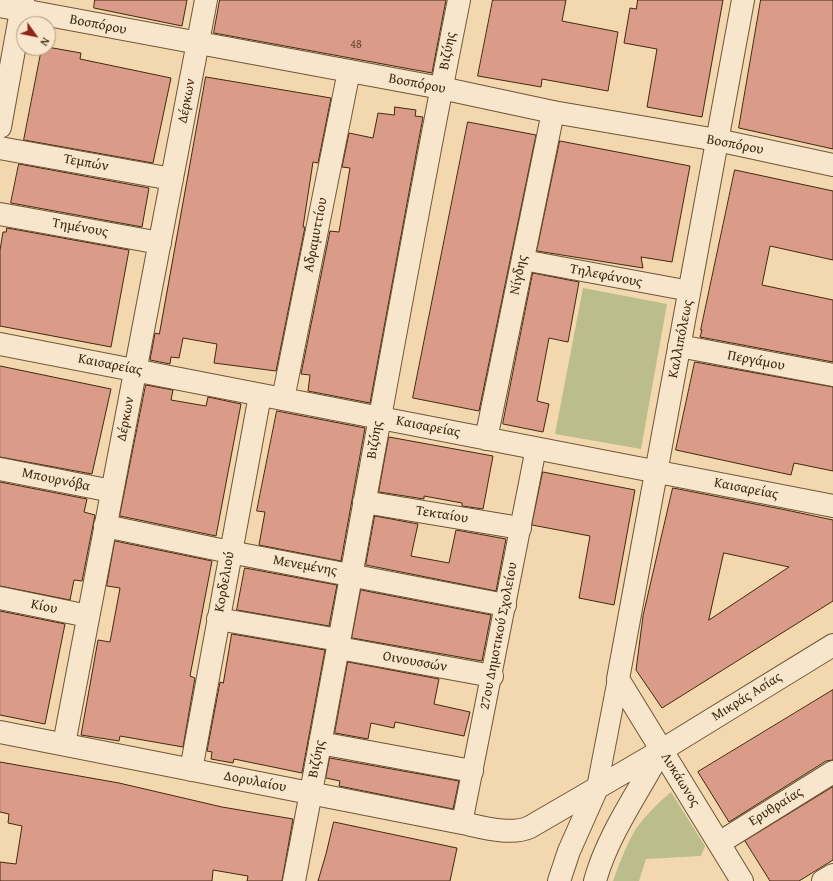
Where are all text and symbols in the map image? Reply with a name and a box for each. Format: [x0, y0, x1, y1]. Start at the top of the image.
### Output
street label: Βοσπόρου [68, 11, 128, 39]
north arrow [16, 16, 56, 56]
street label: Βιζύης [436, 31, 460, 71]
text: N [37, 35, 54, 49]
house number: 48 [350, 38, 362, 52]
street label: Βοσπόρου [387, 70, 447, 98]
street label: Δέρκων [174, 77, 200, 125]
street label: Βοσπόρου [705, 131, 765, 159]
street label: Τεμπών [62, 151, 110, 175]
street label: Αδραμυττίου [301, 196, 331, 274]
street label: Τημένους [51, 215, 109, 241]
street label: Νίγδης [507, 253, 531, 297]
street label: Τηλεφάνους [568, 261, 644, 291]
street label: Καλλιπόλεως [665, 298, 697, 380]
street label: Περγάμου [726, 347, 786, 375]
street label: Καισαρείας [76, 351, 144, 379]
street label: Δέρκων [113, 395, 139, 443]
street label: Καισαρείας [394, 413, 462, 441]
street label: Βιζύης [363, 420, 387, 460]
street label: Μπουρνόβα [20, 465, 92, 495]
street label: Καισαρείας [712, 475, 780, 503]
street label: Τεκταίου [415, 503, 469, 527]
street label: Κορδελιού [211, 550, 239, 614]
street label: Μενεμένης [272, 552, 338, 580]
street label: 27ου Δημοτικού Σχολείου [476, 561, 522, 711]
street label: Κίου [29, 596, 59, 618]
street label: Οινουσσών [382, 648, 448, 676]
street label: Μικράς Ασίας [709, 669, 785, 725]
street label: Βιζύης [305, 739, 329, 779]
street label: Λυκάωνος [657, 750, 703, 810]
street label: Δορυλαίου [222, 768, 288, 796]
street label: Ερυθραίας [746, 784, 806, 830]

